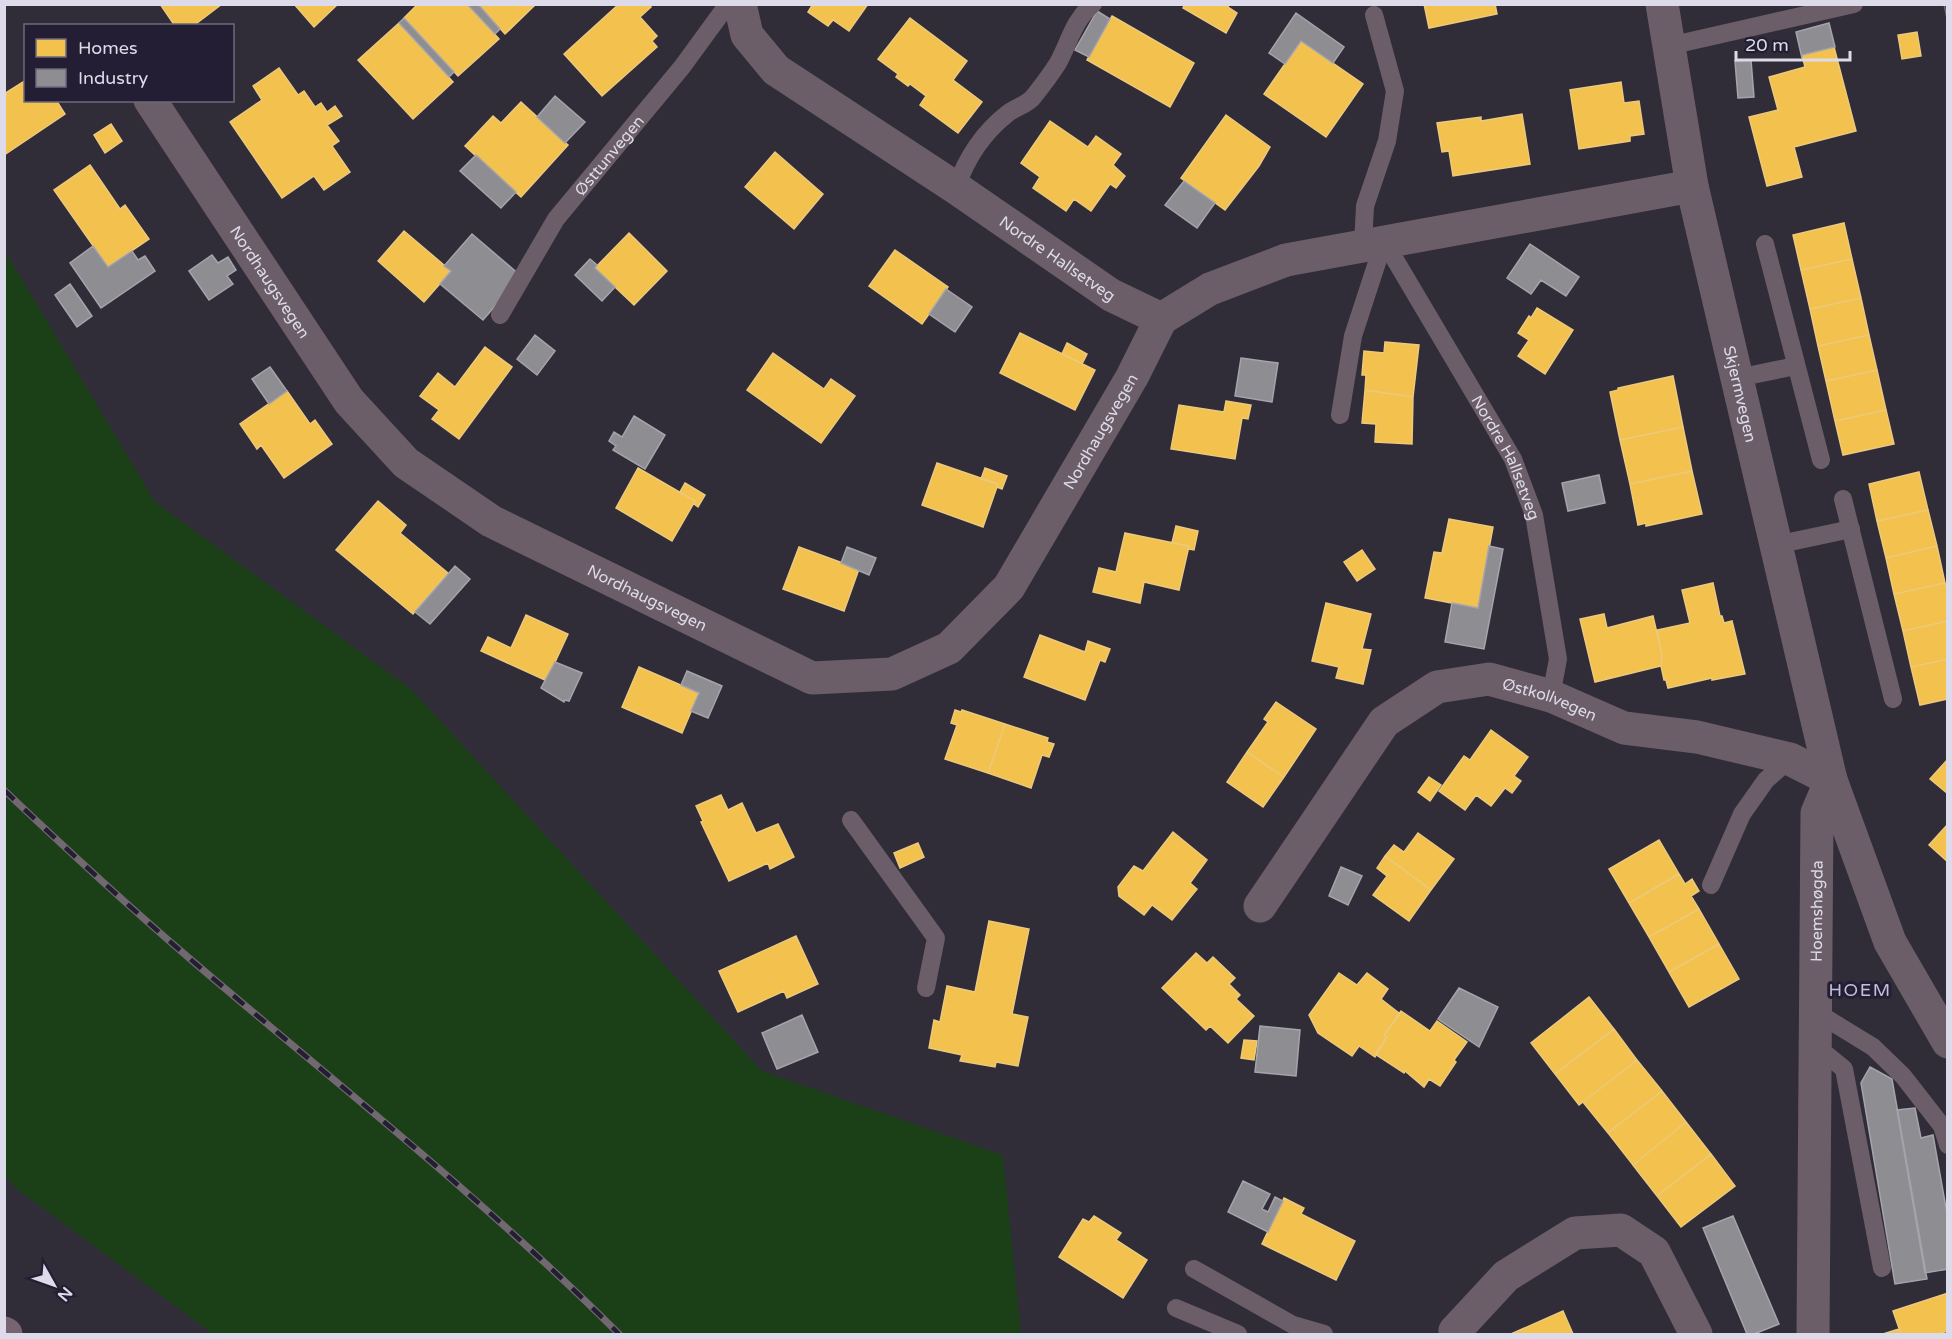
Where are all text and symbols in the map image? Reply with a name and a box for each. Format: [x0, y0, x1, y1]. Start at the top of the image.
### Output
legend [24, 24, 234, 102]
scale bar [1736, 24, 1850, 62]
text: 20 m [1745, 34, 1789, 56]
text: Homes [78, 37, 138, 59]
text: Industry [78, 67, 149, 89]
street label: Østtunvegen [571, 112, 649, 200]
street label: Nordre Hallsetveg [995, 212, 1119, 306]
street label: Nordhaugsvegen [225, 222, 314, 343]
street label: Skjermvegen [1719, 344, 1761, 444]
street label: Nordhaugsvegen [1059, 370, 1143, 493]
street label: Nordre Hallsetveg [1466, 392, 1544, 523]
street label: Nordhaugsvegen [584, 561, 710, 636]
street label: Østkollvegen [1500, 674, 1600, 726]
street label: Hoemshøgda [1807, 860, 1828, 962]
district label: HOEM [1828, 979, 1892, 1001]
north arrow [24, 1255, 84, 1315]
text: N [53, 1283, 77, 1305]

